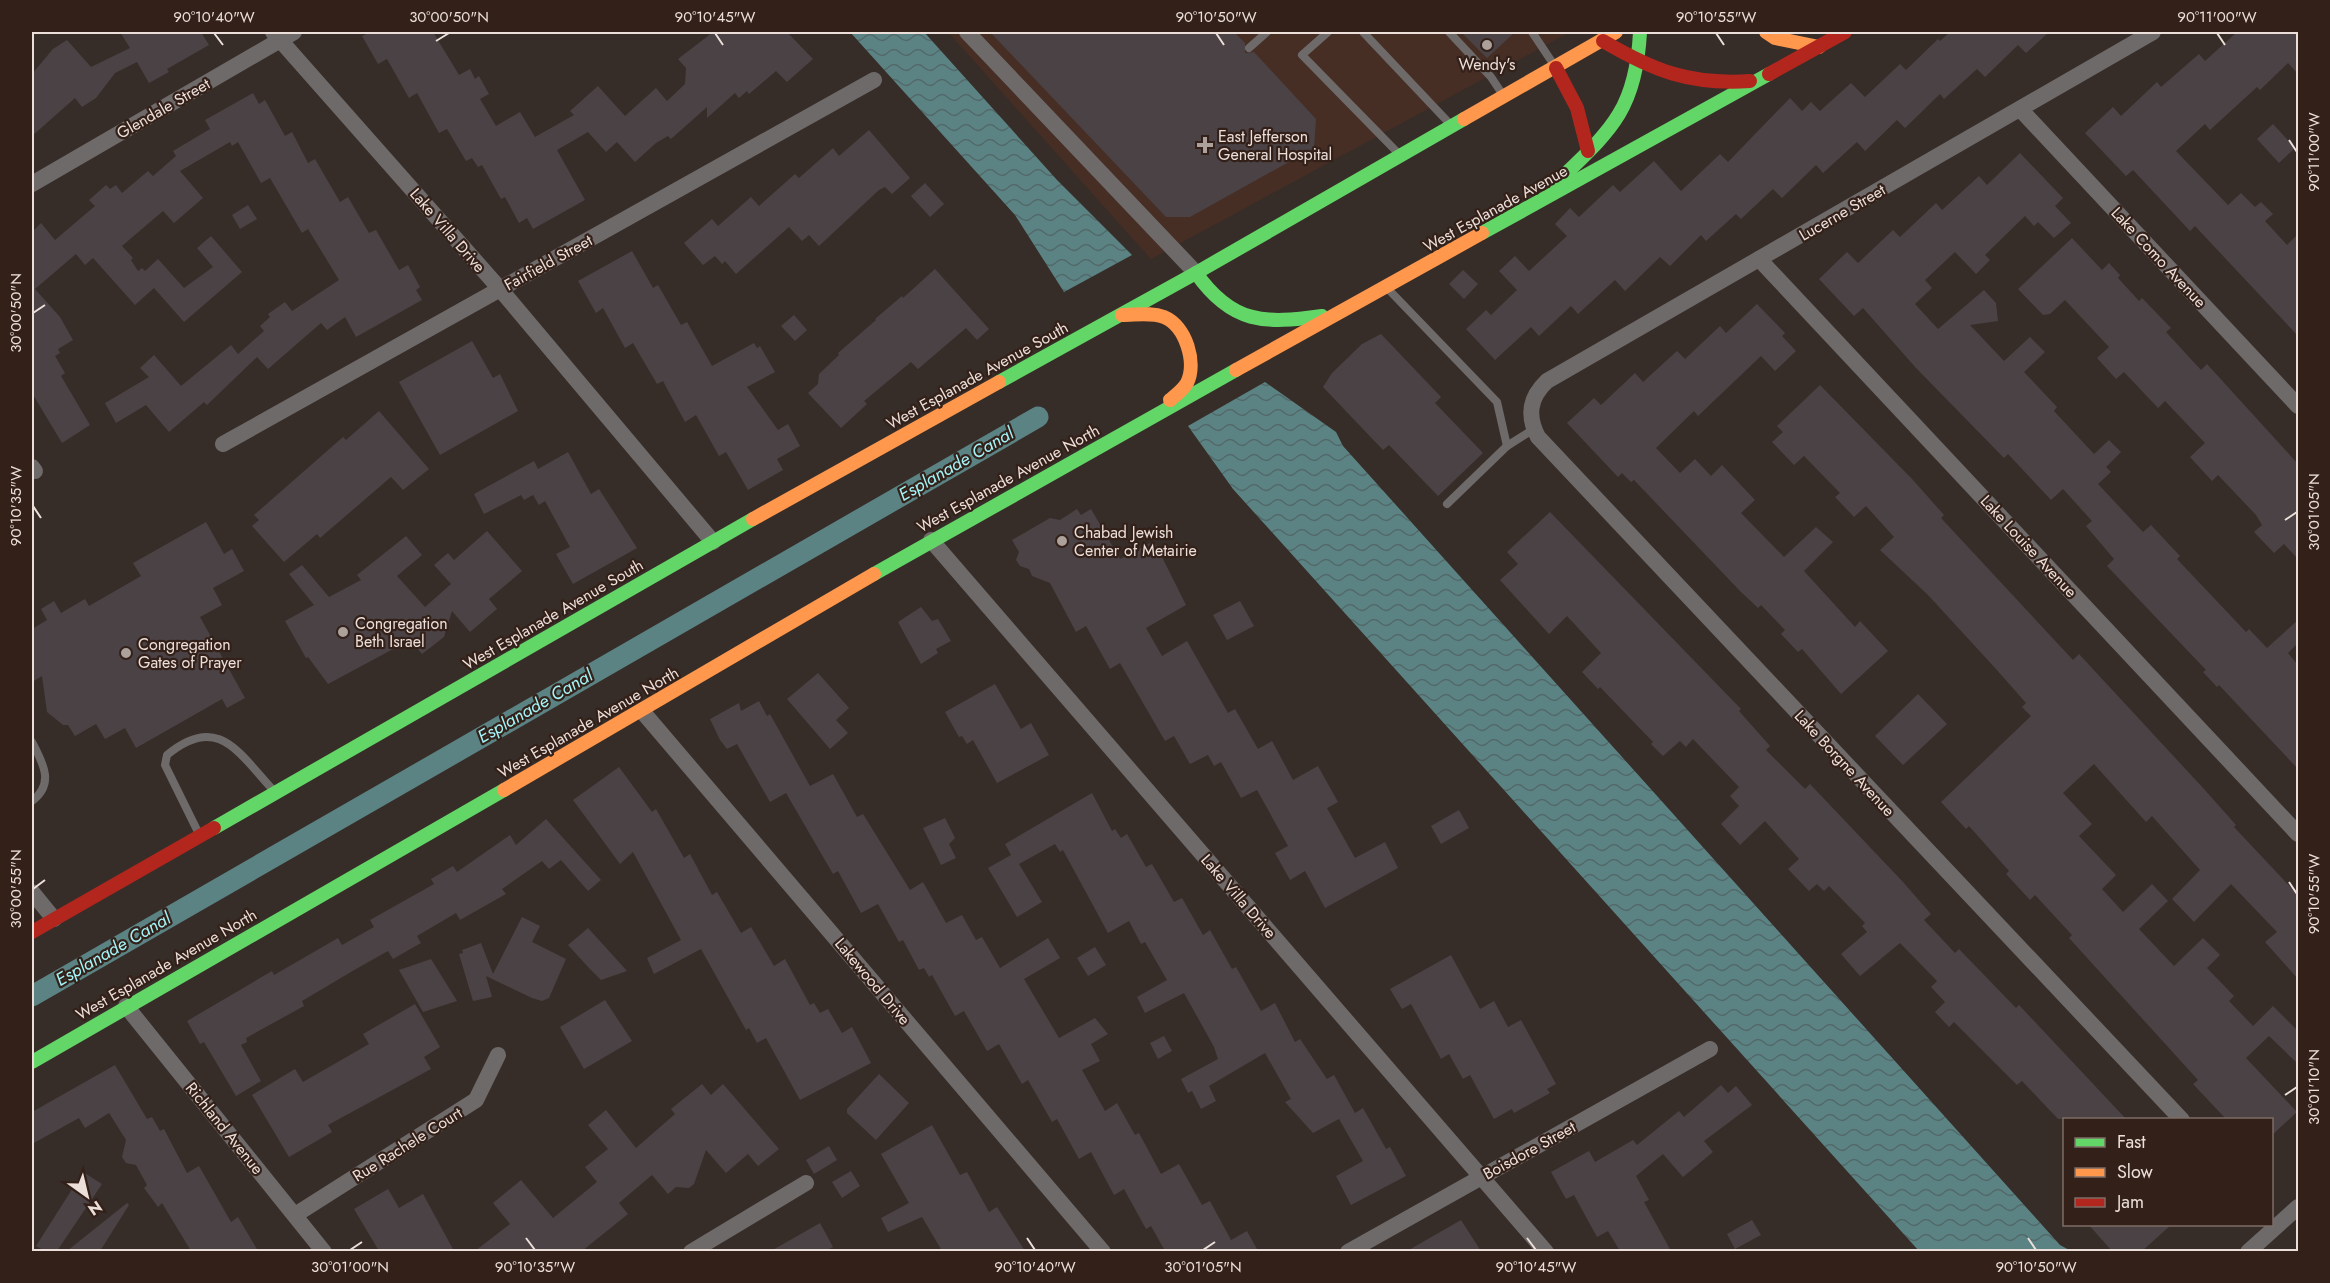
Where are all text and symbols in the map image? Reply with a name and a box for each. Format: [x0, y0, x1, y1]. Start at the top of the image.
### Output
text: 90°10'40"W [173, 6, 255, 28]
text: 30°00'50"N [409, 6, 489, 28]
text: 90°10'45"W [675, 6, 756, 28]
text: 90°10'50"W [1175, 6, 1257, 28]
text: 90°10'55"W [1676, 6, 1756, 28]
text: 90°11'00"W [2177, 6, 2257, 28]
marker: Wendy's [1480, 38, 1494, 52]
place label: Wendy's [1459, 53, 1515, 76]
street label: Glendale Street [112, 72, 214, 145]
text: 90°11'00"W [2303, 112, 2325, 192]
place label: East Jefferson General Hospital [1218, 125, 1332, 166]
marker: East Jefferson General Hospital [1196, 136, 1214, 154]
street label: West Esplanade Avenue [1419, 159, 1572, 258]
street label: Lucerne Street [1795, 178, 1890, 246]
street label: Lake Villa Drive [405, 183, 491, 277]
street label: Lake Como Avenue [2106, 202, 2211, 313]
street label: Fairfield Street [500, 229, 597, 296]
text: 30°00'50"N [5, 273, 27, 353]
street label: West Esplanade Avenue South [882, 316, 1072, 435]
street label: West Esplanade Avenue North [913, 419, 1104, 538]
water label: Esplanade Canal [894, 420, 1019, 508]
text: 90°10'35"W [5, 466, 27, 546]
text: 30°01'05"N [2303, 473, 2325, 551]
street label: Lake Louise Avenue [1975, 490, 2082, 603]
place label: Chabad Jewish Center of Metairie [1074, 521, 1197, 562]
marker: Chabad Jewish Center of Metairie [1055, 534, 1069, 548]
street label: West Esplanade Avenue South [459, 553, 648, 676]
place label: Congregation Beth Israel [355, 612, 448, 653]
marker: Congregation Beth Israel [336, 625, 350, 639]
place label: Congregation Gates of Prayer [138, 633, 242, 674]
marker: Congregation Gates of Prayer [119, 646, 133, 660]
street label: West Esplanade Avenue North [494, 661, 683, 784]
water label: Esplanade Canal [473, 662, 598, 750]
street label: Lake Borgne Avenue [1789, 705, 1900, 822]
text: 30°00'55"N [5, 849, 27, 929]
street label: Lake Villa Drive [1196, 849, 1282, 943]
text: 90°10'55"W [2303, 854, 2325, 934]
street label: West Esplanade Avenue North [72, 903, 261, 1026]
water label: Esplanade Canal [51, 905, 176, 993]
street label: Lakewood Drive [829, 933, 916, 1030]
text: 30°01'10"N [2303, 1049, 2325, 1125]
street label: Richland Avenue [180, 1077, 269, 1179]
street label: Rue Rachele Court [348, 1101, 467, 1187]
street label: Boisdore Street [1479, 1115, 1580, 1185]
legend [2063, 1118, 2273, 1226]
text: Fast [2117, 1129, 2146, 1155]
text: Slow [2117, 1159, 2154, 1185]
north arrow [57, 1166, 117, 1226]
text: Jam [2115, 1189, 2144, 1215]
text: N [83, 1195, 107, 1221]
text: 30°01'00"N [311, 1256, 389, 1278]
text: 90°10'35"W [495, 1256, 575, 1278]
text: 90°10'40"W [994, 1256, 1076, 1278]
text: 30°01'05"N [1164, 1256, 1242, 1278]
text: 90°10'45"W [1496, 1256, 1577, 1278]
text: 90°10'50"W [1995, 1256, 2077, 1278]

